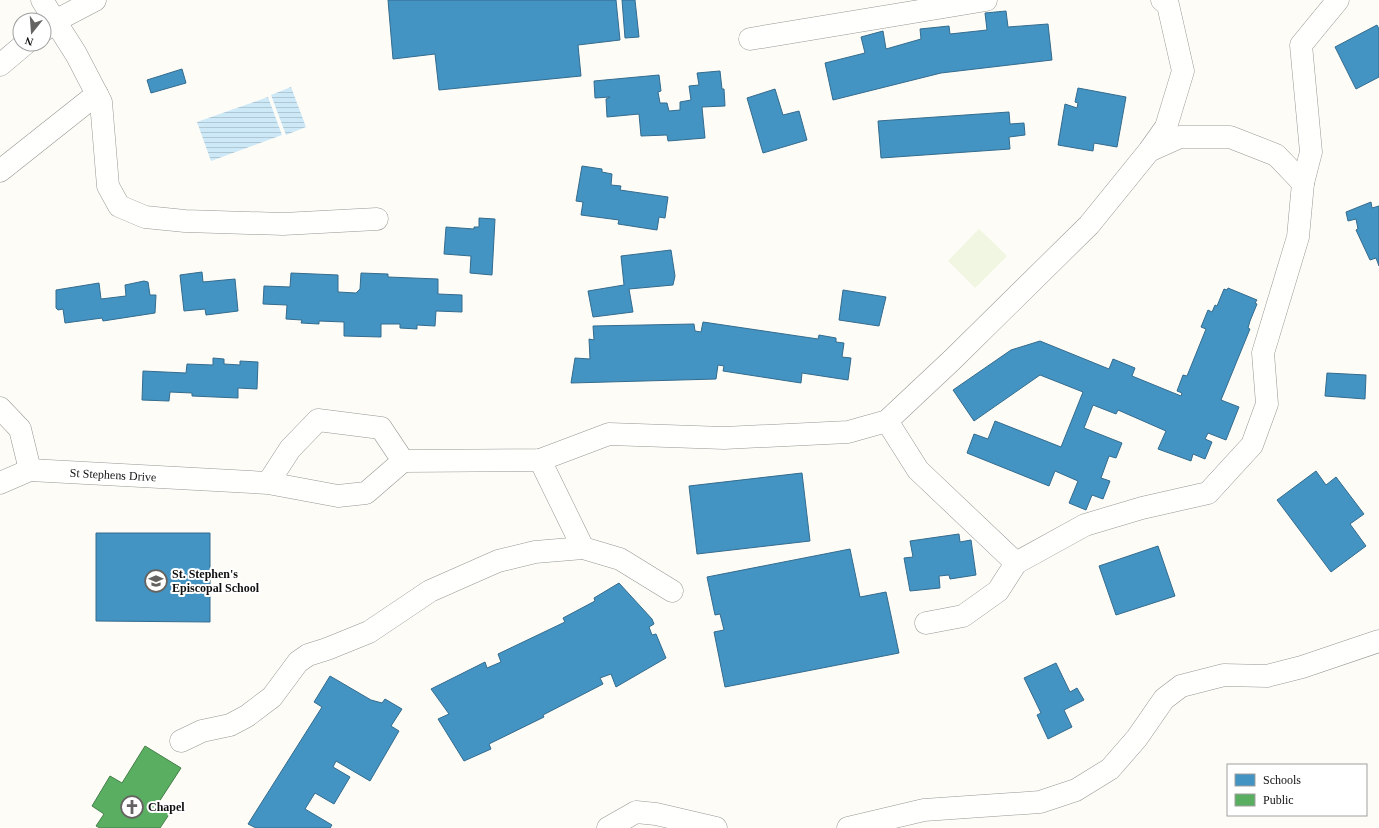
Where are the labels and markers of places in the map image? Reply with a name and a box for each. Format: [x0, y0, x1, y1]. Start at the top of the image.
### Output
place label: St. Stephen's Episcopal School [172, 567, 260, 595]
school or university icon: St. Stephen's Episcopal School [143, 568, 169, 594]
church icon: Chapel [119, 794, 145, 820]
place label: Chapel [148, 800, 185, 814]

